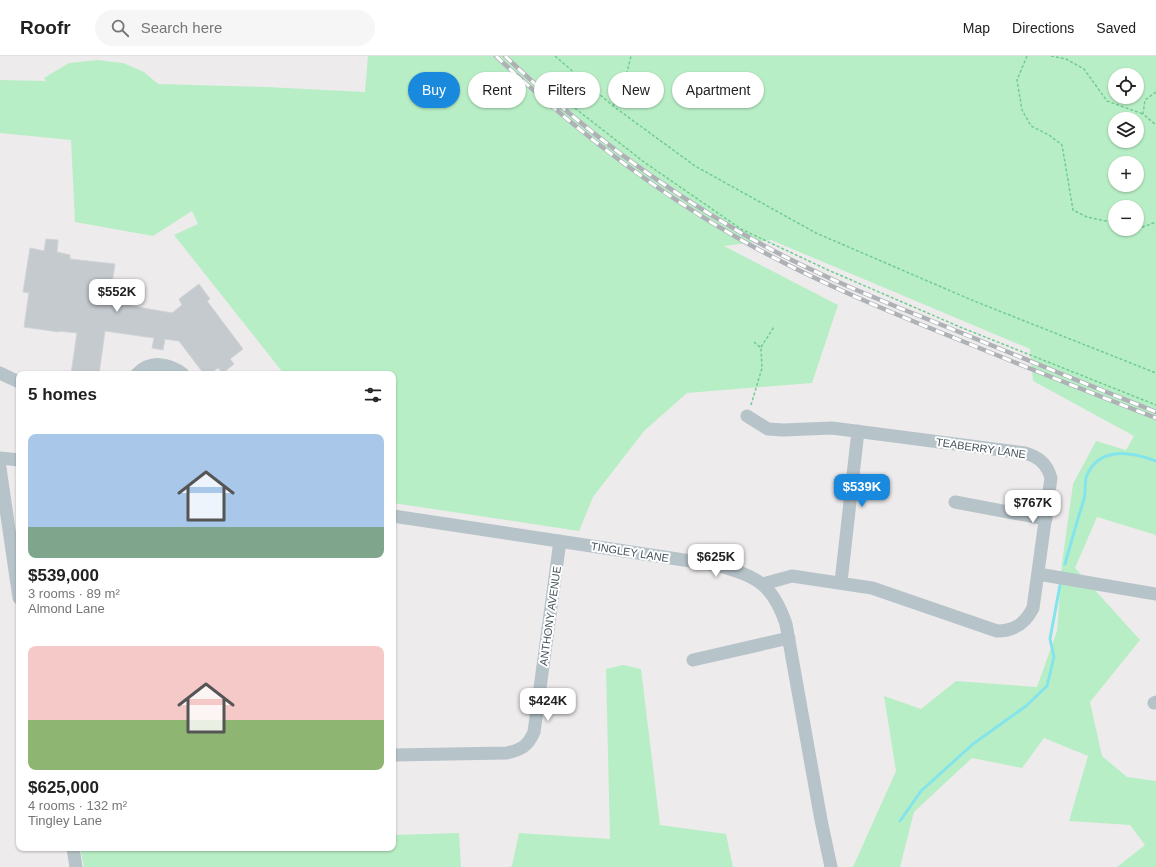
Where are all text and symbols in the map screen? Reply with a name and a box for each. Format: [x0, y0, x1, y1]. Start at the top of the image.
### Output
search box [95, 10, 375, 46]
text: Roofr [20, 17, 71, 38]
icon: search [109, 17, 131, 39]
text: Search here [141, 19, 222, 36]
text: Map [963, 20, 990, 36]
text: Directions [1012, 20, 1074, 36]
text: Saved [1096, 20, 1136, 36]
map controls [1108, 68, 1144, 236]
button: locate [1108, 68, 1144, 104]
chip: Buy [408, 72, 460, 108]
chip: Rent [468, 72, 526, 108]
chip: Filters [534, 72, 600, 108]
chip: New [608, 72, 664, 108]
chip: Apartment [672, 72, 764, 108]
button: layers [1108, 112, 1144, 148]
button: + [1108, 156, 1144, 192]
button: − [1108, 200, 1144, 236]
pin: $552K [89, 279, 145, 313]
text: $552K [98, 284, 136, 299]
icon: filters [362, 384, 384, 406]
text: 5 homes [28, 385, 97, 404]
street label: TEABERRY LANE [935, 436, 1027, 460]
icon: home [170, 460, 242, 532]
pin: $539K [834, 474, 890, 508]
text: $539K [843, 479, 881, 494]
pin: $767K [1005, 490, 1061, 524]
text: $767K [1014, 495, 1052, 510]
street label: TINGLEY LANE [590, 540, 670, 564]
pin: $625K [688, 544, 744, 578]
text: $625K [697, 549, 735, 564]
street label: ANTHONY AVENUE [537, 565, 563, 667]
text: $539,000 [28, 566, 99, 585]
text: 3 rooms · 89 m² [28, 586, 120, 601]
text: Almond Lane [28, 601, 105, 616]
icon: home [170, 672, 242, 744]
pin: $424K [520, 688, 576, 722]
text: $424K [529, 693, 567, 708]
text: $625,000 [28, 778, 99, 797]
text: 4 rooms · 132 m² [28, 798, 127, 813]
text: Tingley Lane [28, 813, 102, 828]

